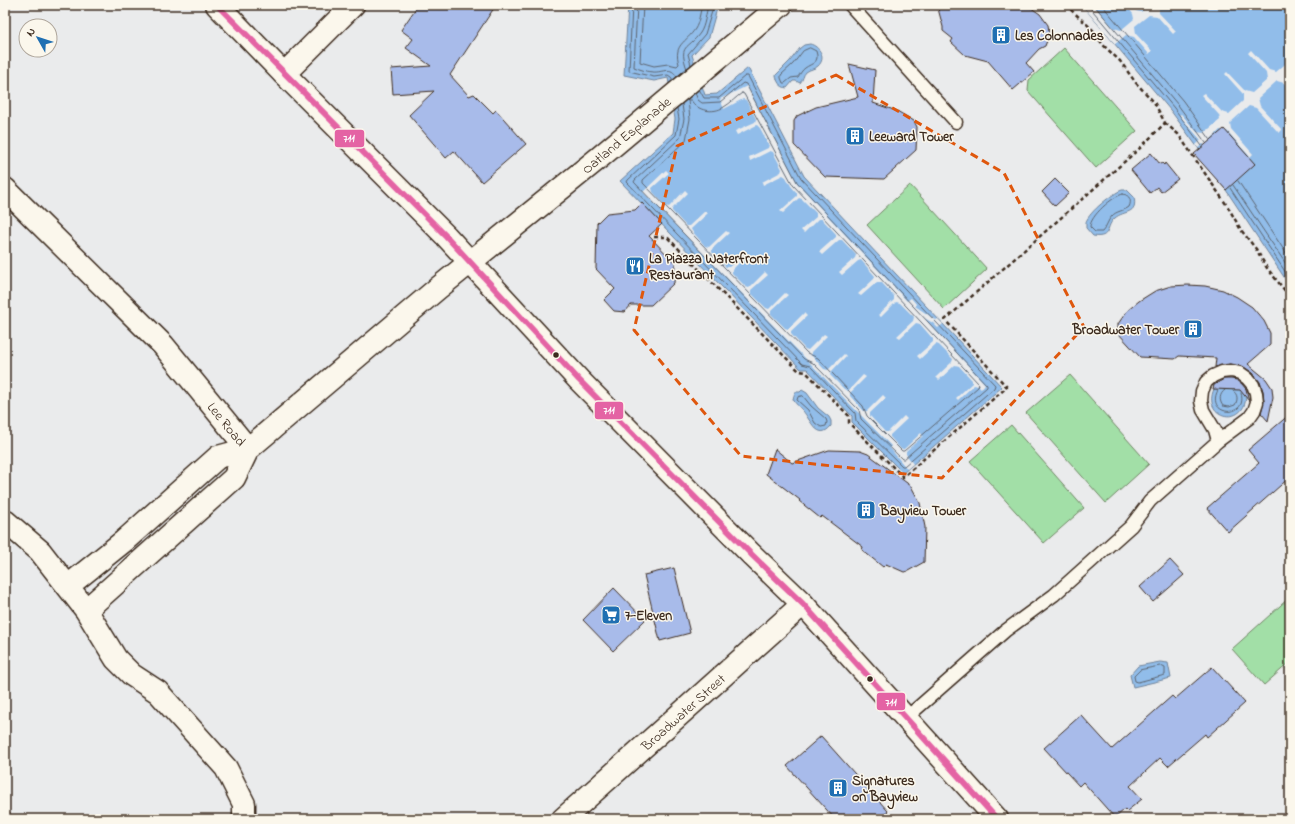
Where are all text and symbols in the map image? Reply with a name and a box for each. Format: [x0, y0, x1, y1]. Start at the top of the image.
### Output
north arrow [18, 18, 58, 58]
text: N [22, 24, 40, 40]
building icon: Les Colonnades [990, 24, 1012, 46]
place label: Les Colonnades [1015, 26, 1104, 47]
street label: Oatland Esplanade [578, 92, 677, 180]
building icon: Leeward Tower [844, 125, 866, 147]
place label: Leeward Tower [869, 127, 954, 148]
line badge: 711 [334, 129, 365, 148]
text: 711 [343, 131, 355, 147]
place label: La Piazza Waterfront Restaurant [648, 249, 769, 286]
restaurant icon: La Piazza Waterfront Restaurant [624, 255, 646, 277]
building icon: Broadwater Tower [1182, 318, 1204, 340]
place label: Broadwater Tower [1071, 320, 1180, 341]
unlabelled marker [551, 350, 561, 360]
street label: Lee Road [201, 398, 250, 452]
line badge: 711 [594, 401, 624, 420]
text: 711 [603, 403, 615, 419]
building icon: Bayview Tower [855, 499, 877, 521]
place label: Bayview Tower [879, 501, 967, 524]
supermarket icon: 7-Eleven [600, 604, 622, 626]
place label: 7-Eleven [625, 606, 672, 627]
street label: Broadwater Street [636, 669, 731, 757]
unlabelled marker [865, 674, 875, 684]
line badge: 711 [876, 692, 906, 711]
text: 711 [885, 695, 897, 711]
place label: Signatures on Bayview [852, 771, 918, 810]
building icon: Signatures on Bayview [827, 777, 849, 799]

